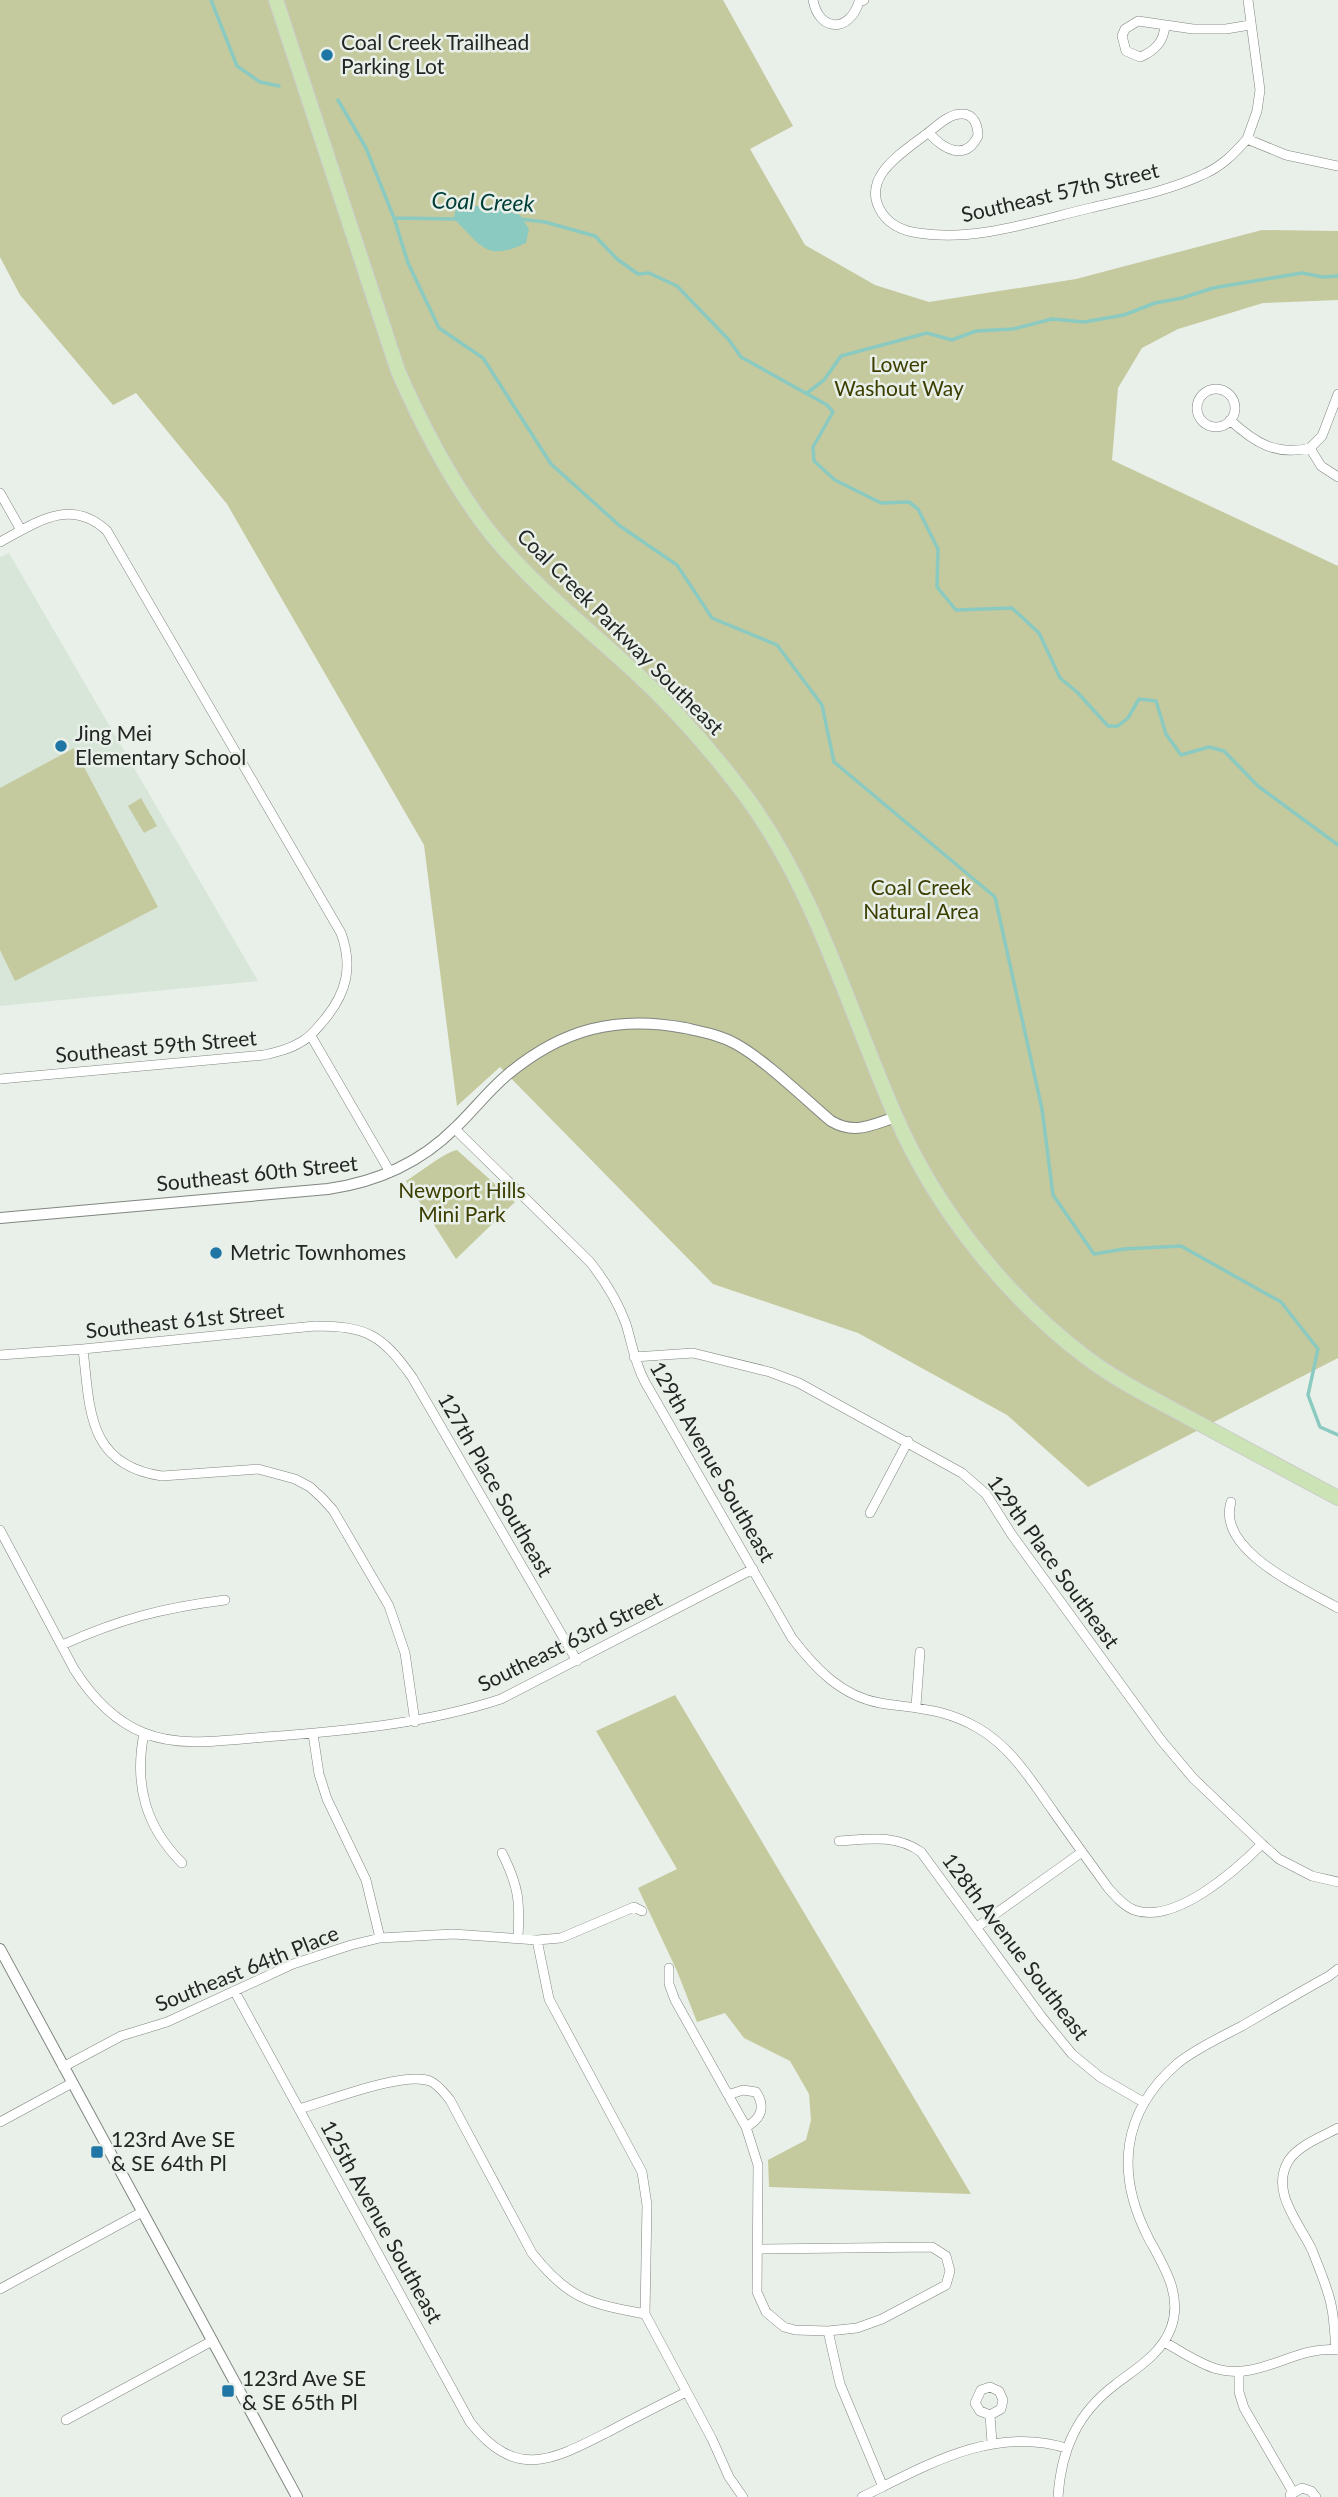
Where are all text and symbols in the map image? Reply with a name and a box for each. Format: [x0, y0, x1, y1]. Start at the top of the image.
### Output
place label: Coal Creek Trailhead Parking Lot [341, 29, 529, 78]
marker: Coal Creek Trailhead Parking Lot [319, 47, 335, 63]
street label: Southeast 57th Street [958, 157, 1161, 226]
water label: Coal Creek [431, 185, 536, 217]
park label: Lower Washout Way [834, 351, 964, 400]
street label: Coal Creek Parkway Southeast [513, 523, 730, 740]
place label: Jing Mei Elementary School [75, 720, 246, 769]
marker: Jing Mei Elementary School [53, 738, 69, 754]
park label: Coal Creek Natural Area [863, 874, 979, 923]
street label: Southeast 59th Street [54, 1024, 258, 1067]
street label: Southeast 60th Street [155, 1149, 359, 1195]
park label: Newport Hills Mini Park [398, 1177, 526, 1226]
place label: Metric Townhomes [230, 1239, 406, 1264]
marker: Metric Townhomes [208, 1245, 224, 1261]
street label: Southeast 61st Street [84, 1297, 286, 1342]
street label: 129th Avenue Southeast [646, 1356, 781, 1566]
street label: 127th Place Southeast [434, 1388, 559, 1581]
street label: 129th Place Southeast [983, 1470, 1126, 1653]
street label: Southeast 63rd Street [473, 1585, 666, 1696]
street label: 128th Avenue Southeast [938, 1848, 1095, 2045]
street label: Southeast 64th Place [151, 1919, 342, 2016]
street label: 125th Avenue Southeast [316, 2116, 449, 2327]
place label: 123rd Ave SE & SE 64th Pl [111, 2126, 235, 2175]
marker: 123rd Ave SE & SE 64th Pl [89, 2144, 105, 2160]
place label: 123rd Ave SE & SE 65th Pl [242, 2365, 366, 2414]
marker: 123rd Ave SE & SE 65th Pl [220, 2383, 236, 2399]

